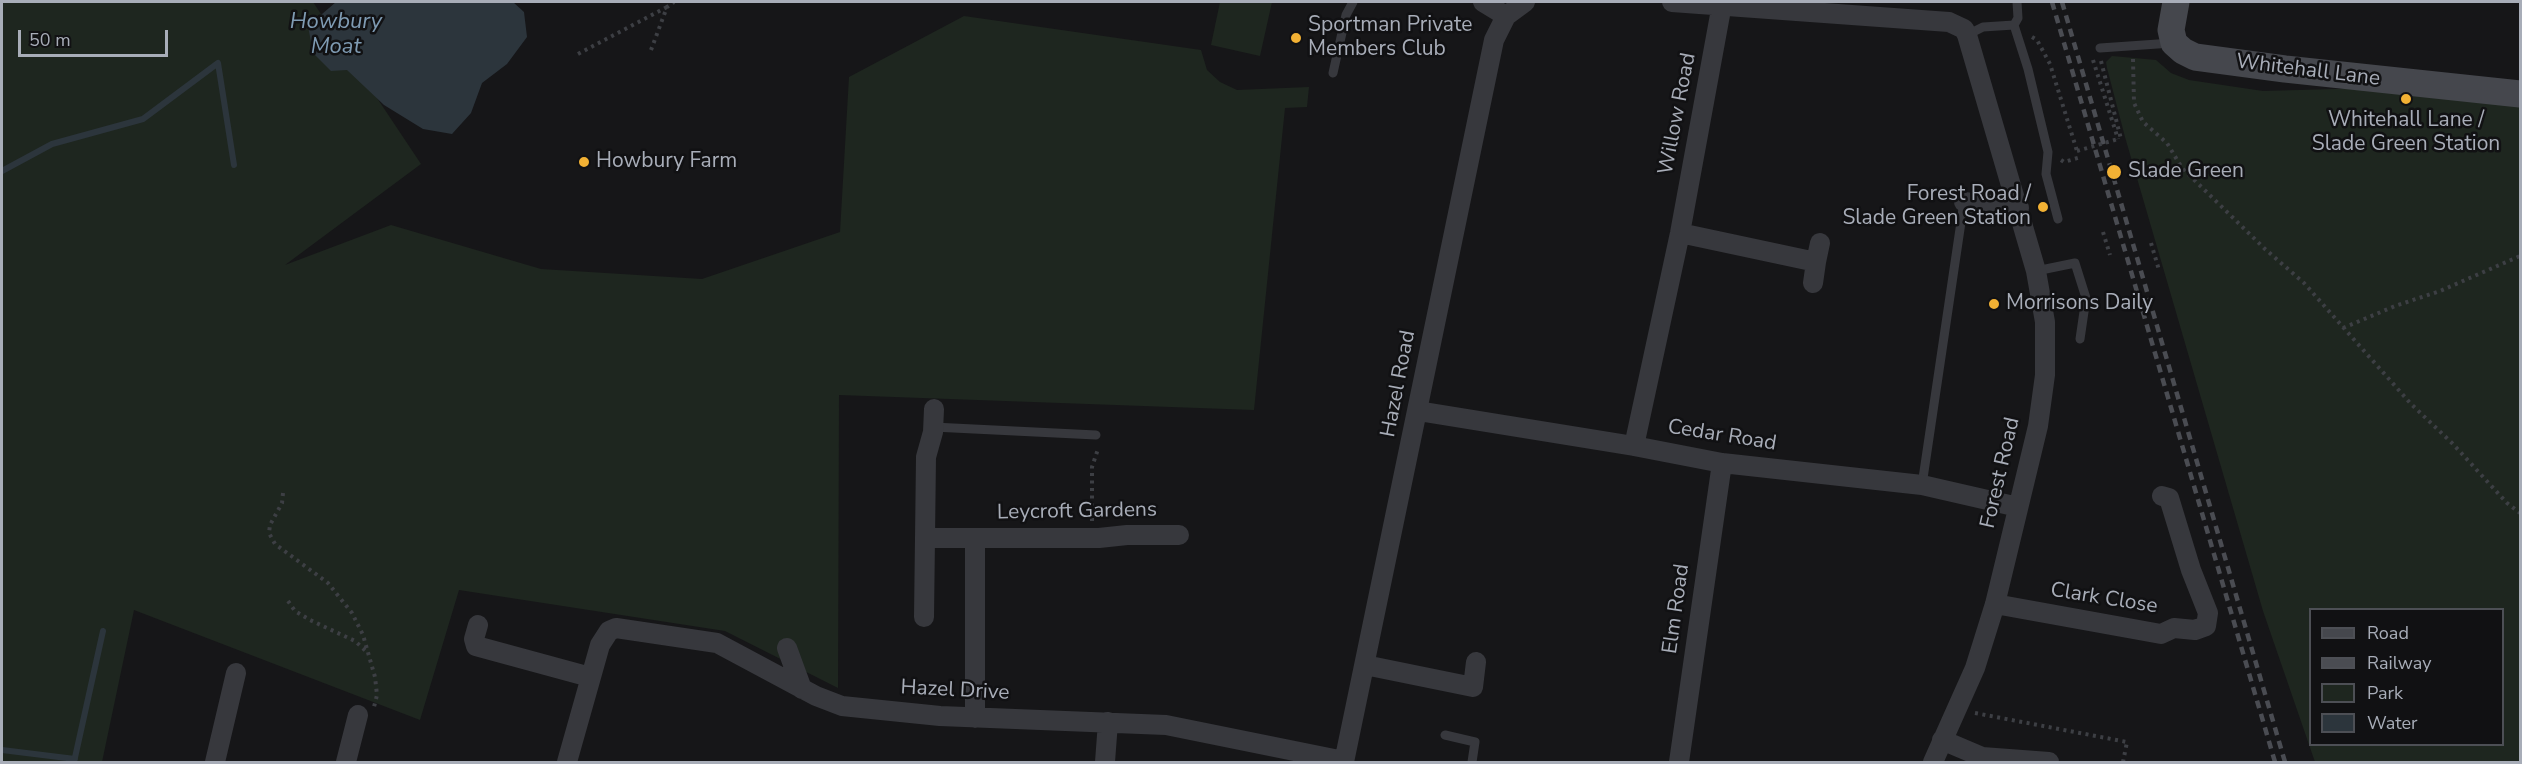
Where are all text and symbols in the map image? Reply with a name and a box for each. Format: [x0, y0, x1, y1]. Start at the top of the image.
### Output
water label: Howbury Moat [290, 10, 382, 62]
place label: Sportman Private Members Club [1308, 13, 1472, 63]
scale bar [21, 18, 171, 56]
text: 50 m [29, 28, 71, 52]
marker: Sportman Private Members Club [1289, 31, 1303, 45]
street label: Whitehall Lane [2235, 50, 2381, 92]
street label: Willow Road [1654, 51, 1702, 177]
marker: Whitehall Lane / Slade Green Station [2399, 92, 2413, 106]
place label: Whitehall Lane / Slade Green Station [2312, 108, 2500, 158]
place label: Howbury Farm [596, 149, 737, 175]
marker: Howbury Farm [577, 155, 591, 169]
place label: Slade Green [2128, 159, 2244, 185]
marker: Slade Green [2105, 163, 2123, 181]
place label: Forest Road / Slade Green Station [1842, 182, 2031, 232]
marker: Forest Road / Slade Green Station [2036, 200, 2050, 214]
place label: Morrisons Daily [2006, 291, 2153, 317]
marker: Morrisons Daily [1987, 297, 2001, 311]
street label: Hazel Road [1376, 328, 1422, 440]
street label: Cedar Road [1666, 415, 1778, 457]
street label: Forest Road [1976, 415, 2026, 531]
street label: Leycroft Gardens [997, 498, 1157, 526]
street label: Elm Road [1658, 562, 1696, 656]
street label: Clark Close [2049, 578, 2159, 620]
legend [2309, 608, 2504, 746]
text: Road [2367, 621, 2409, 645]
text: Railway [2367, 651, 2432, 675]
street label: Hazel Drive [900, 676, 1010, 706]
text: Park [2367, 681, 2403, 705]
text: Water [2367, 711, 2418, 735]

